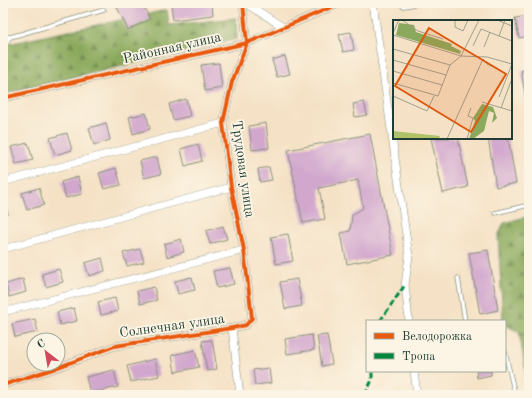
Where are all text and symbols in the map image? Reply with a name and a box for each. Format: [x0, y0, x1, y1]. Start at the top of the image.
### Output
inset map [393, 20, 512, 139]
street label: Районная улица [122, 30, 222, 66]
street label: Трудовая улица [229, 119, 257, 219]
street label: Солнечная улица [118, 312, 226, 340]
legend [366, 320, 506, 372]
text: Велодорожка [402, 331, 472, 343]
north arrow [26, 332, 66, 372]
text: С [36, 338, 48, 351]
text: Тропа [402, 351, 435, 363]

